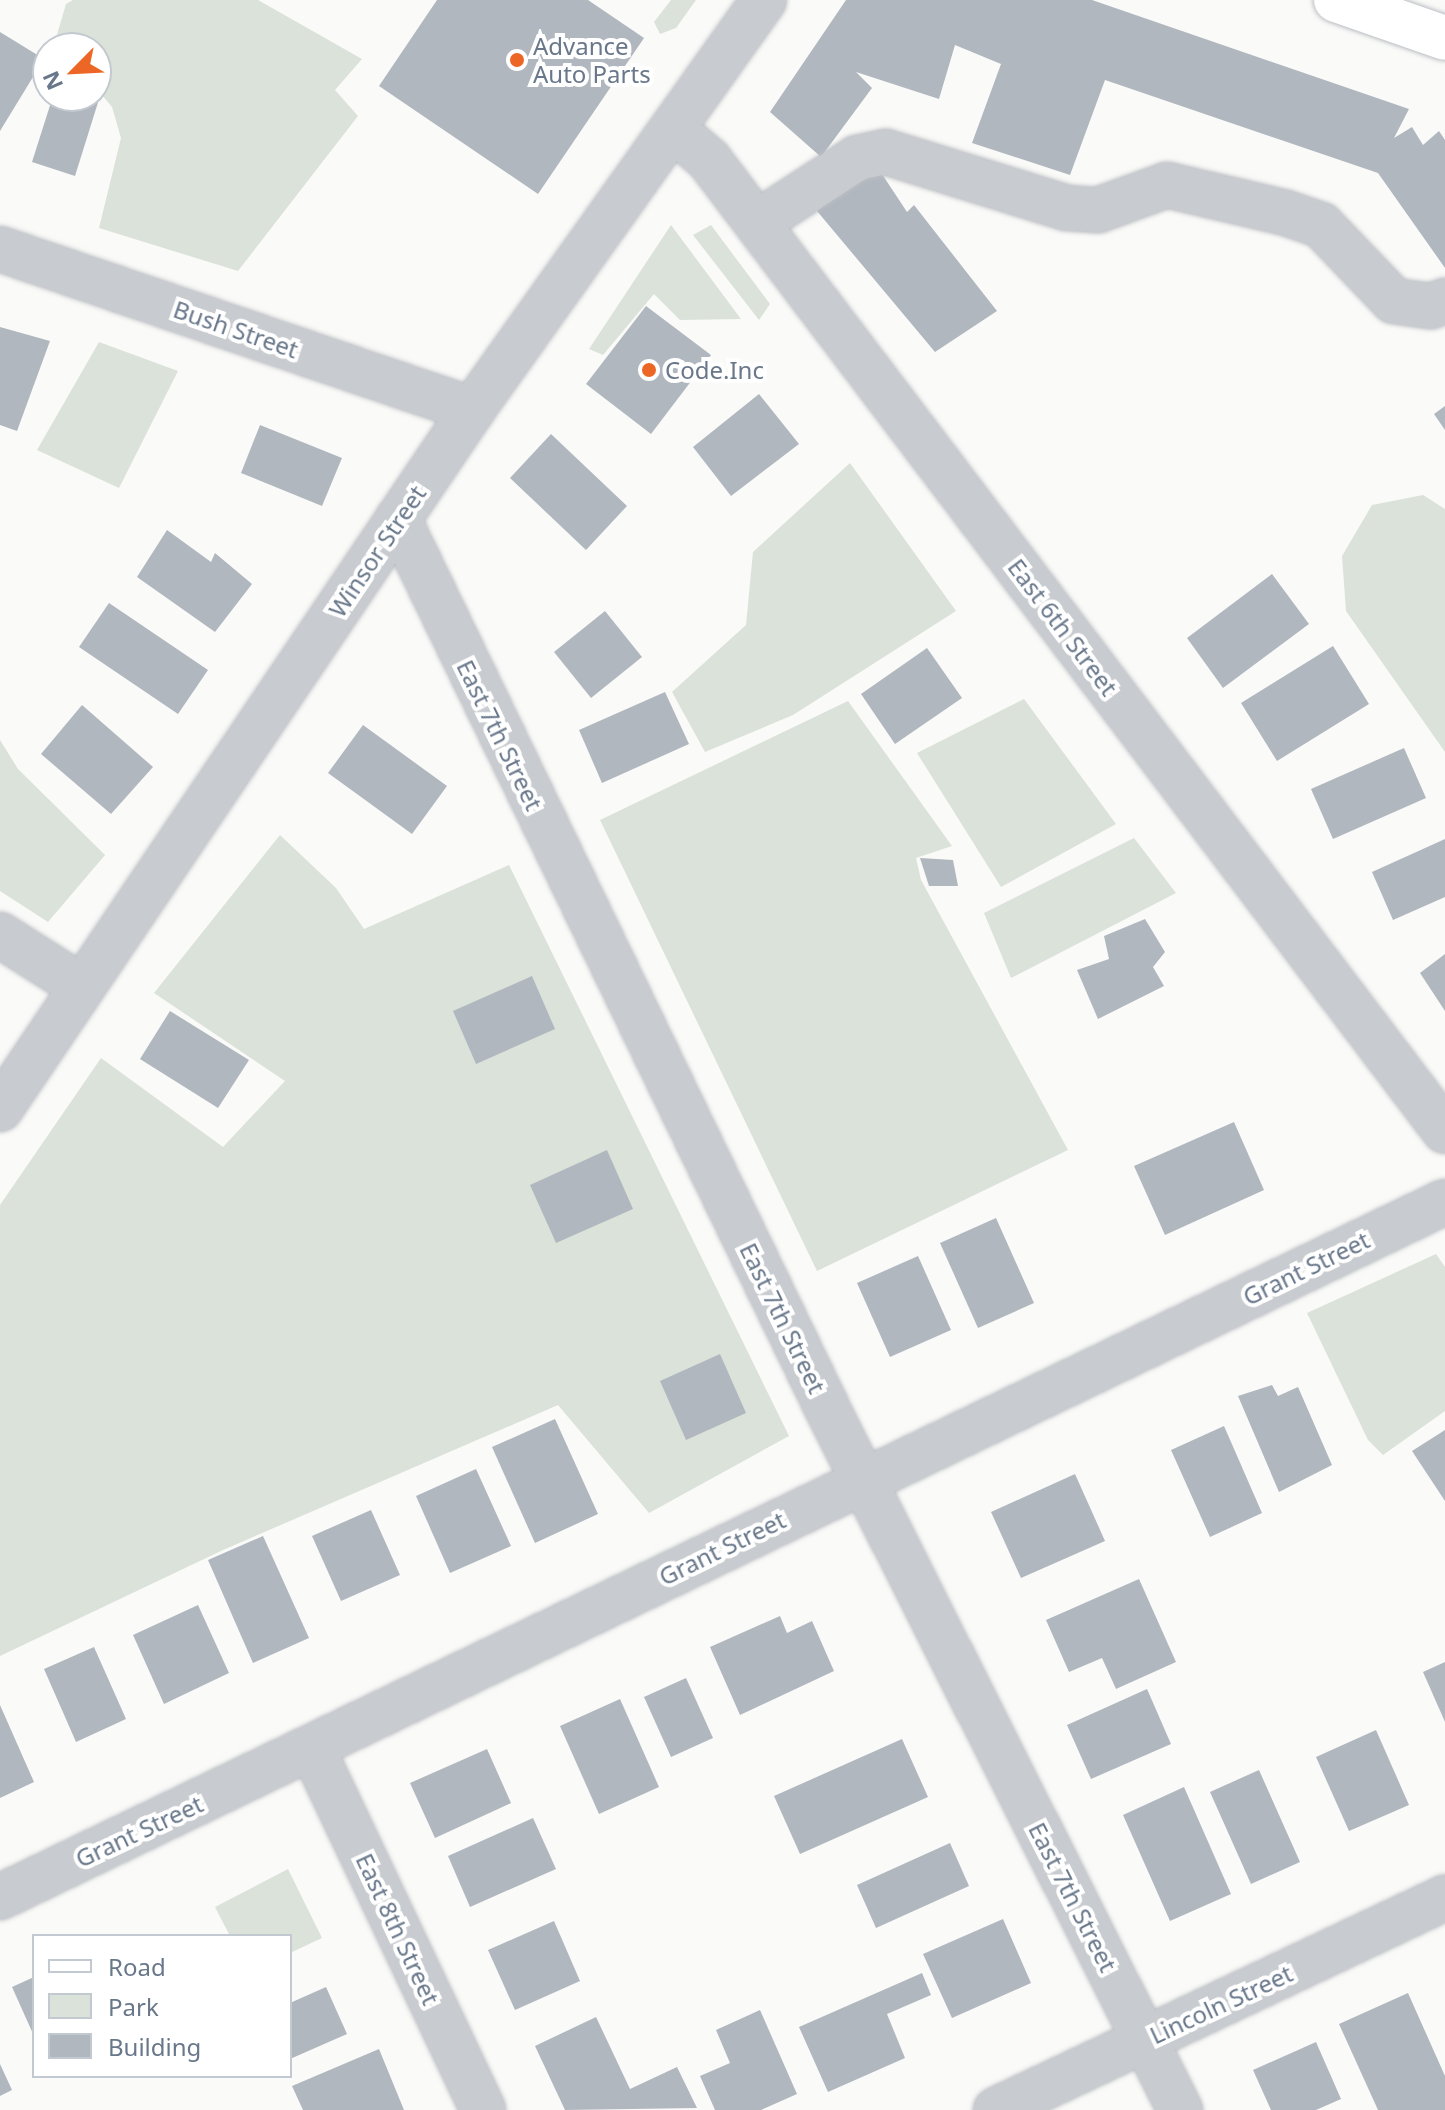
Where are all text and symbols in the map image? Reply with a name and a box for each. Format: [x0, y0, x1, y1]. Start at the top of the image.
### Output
north arrow [32, 32, 112, 112]
place label: Advance Auto Parts [533, 32, 651, 88]
marker: Advance Auto Parts [508, 51, 526, 69]
text: N [35, 67, 69, 95]
street label: Bush Street [170, 294, 302, 364]
place label: Code.Inc [665, 356, 764, 384]
marker: Code.Inc [640, 361, 658, 379]
street label: Winsor Street [322, 480, 432, 622]
street label: East 6th Street [1002, 553, 1124, 701]
street label: East 7th Street [451, 655, 549, 815]
street label: Grant Street [1238, 1225, 1374, 1311]
street label: East 7th Street [734, 1238, 832, 1398]
street label: Grant Street [654, 1505, 790, 1591]
street label: Grant Street [71, 1789, 207, 1873]
street label: East 7th Street [1023, 1818, 1123, 1976]
street label: East 8th Street [350, 1849, 446, 2009]
legend [32, 1934, 292, 2078]
text: Road [108, 1950, 166, 1983]
street label: Lincoln Street [1145, 1958, 1297, 2050]
text: Park [108, 1990, 159, 2023]
text: Building [108, 2030, 201, 2063]

